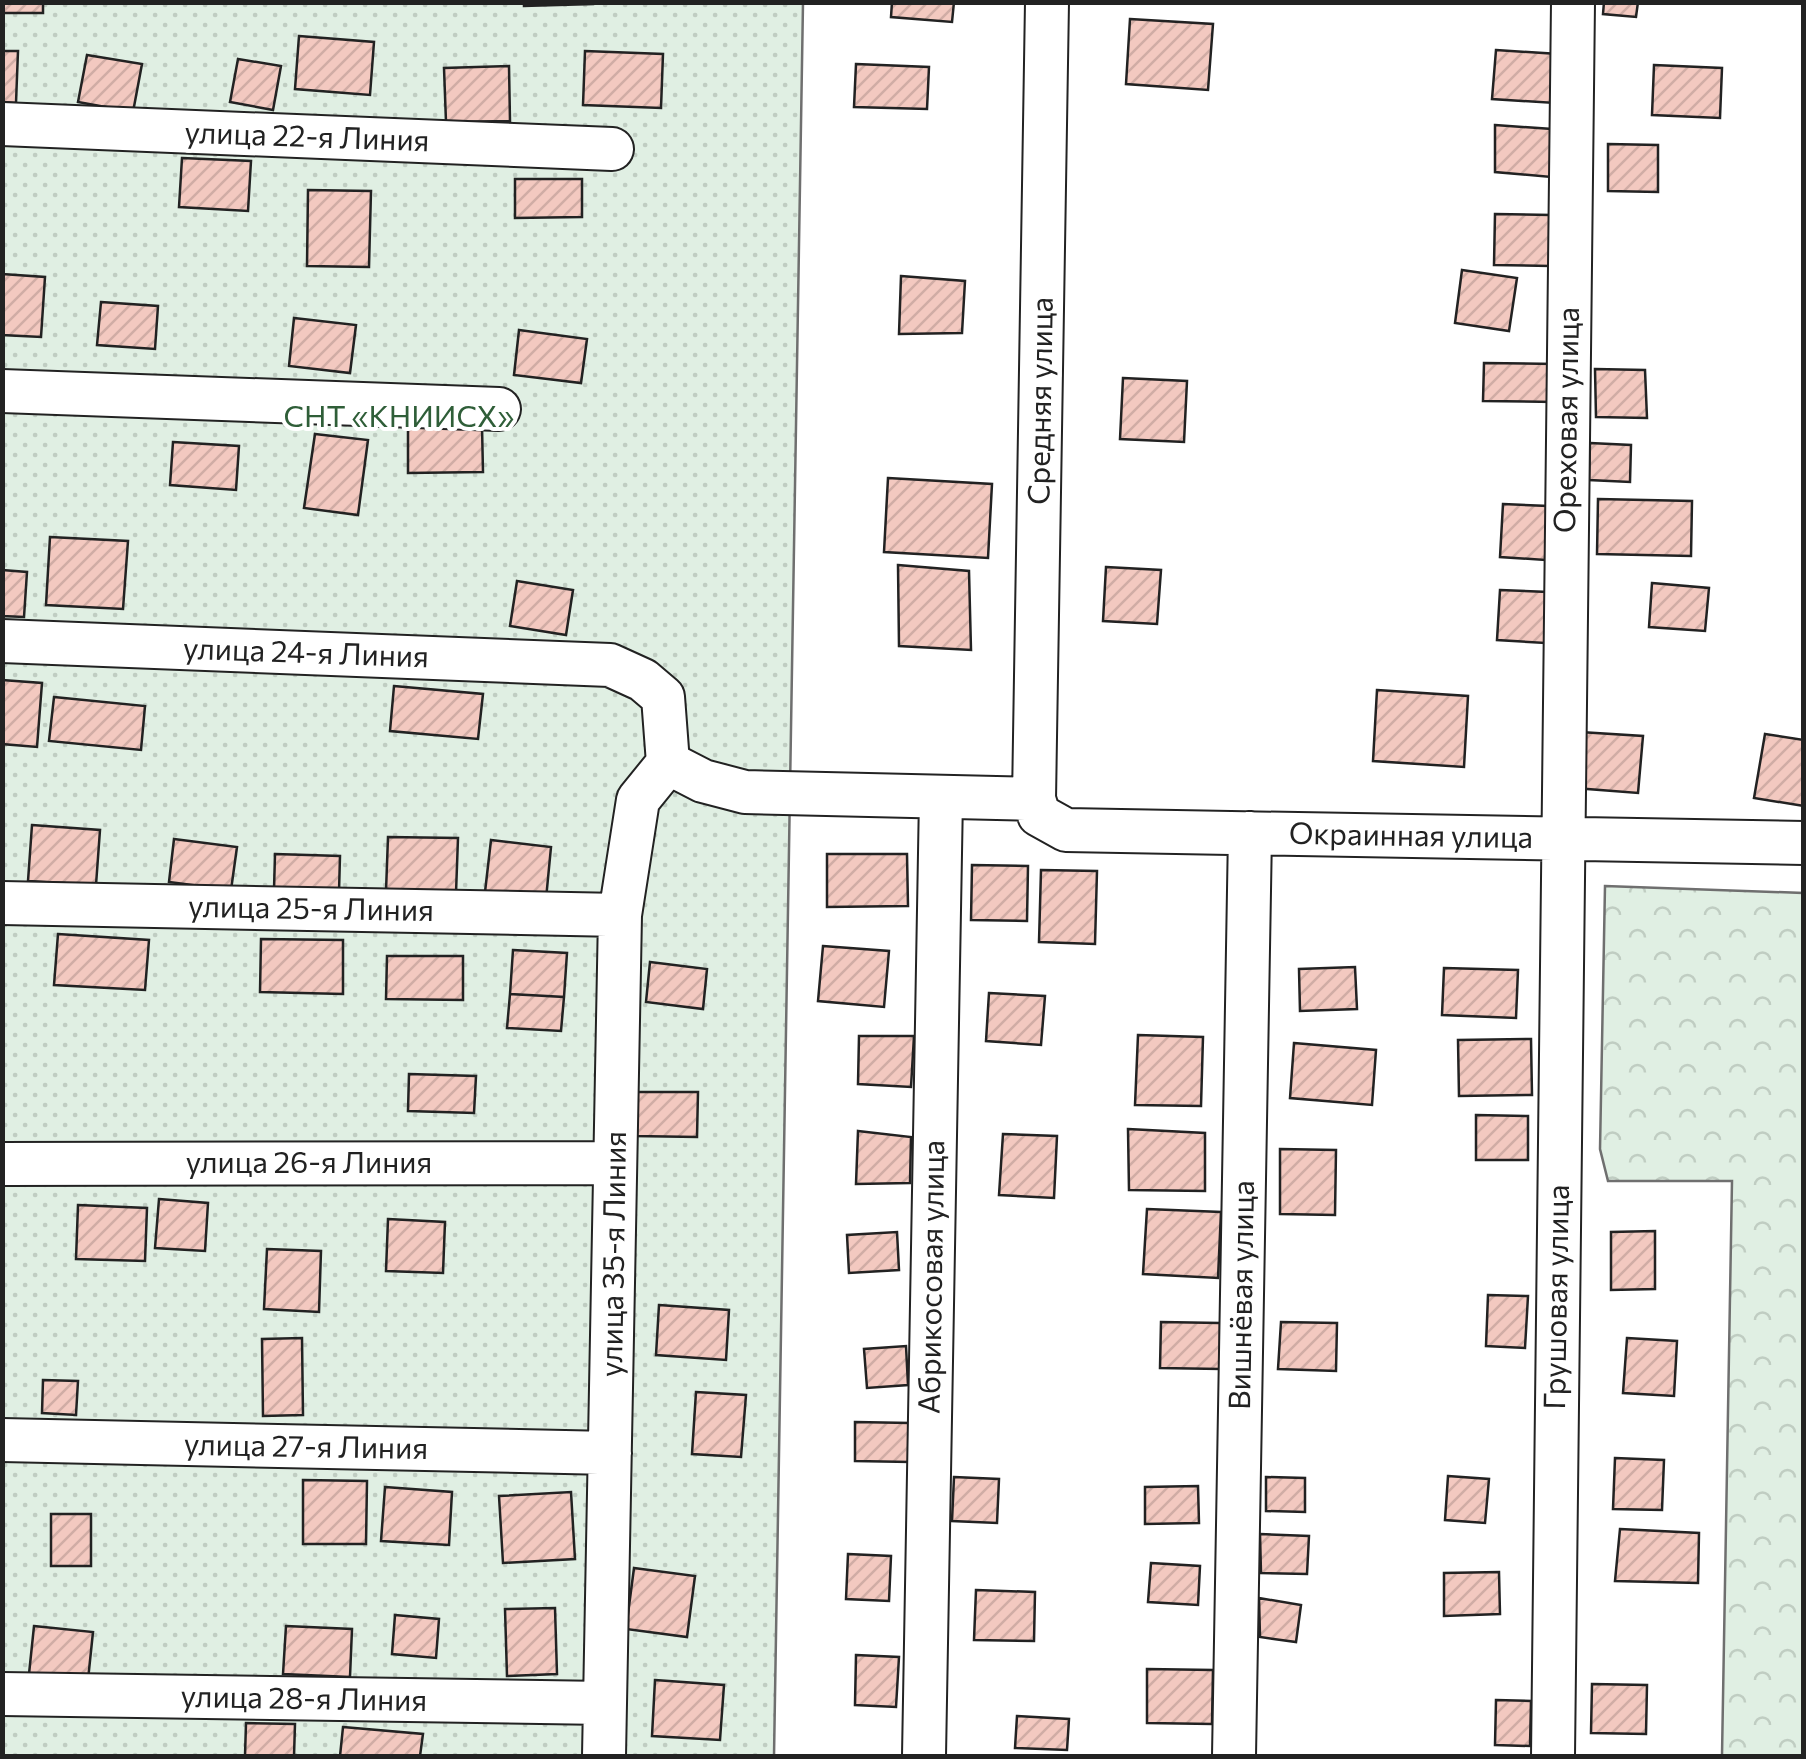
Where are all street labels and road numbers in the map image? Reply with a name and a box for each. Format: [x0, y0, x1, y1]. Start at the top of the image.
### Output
street label: улица 22-я Линия [184, 112, 430, 157]
street label: Средняя улица [1018, 297, 1059, 505]
street label: Ореховая улица [1544, 307, 1585, 533]
street label: улица 24-я Линия [183, 628, 430, 673]
street label: Окраинная улица [1289, 813, 1533, 854]
street label: улица 25-я Линия [188, 886, 434, 927]
street label: улица 35-я Линия [591, 1131, 632, 1377]
street label: Абрикосовая улица [909, 1140, 950, 1414]
street label: улица 26-я Линия [186, 1142, 432, 1179]
street label: Вишнёвая улица [1219, 1180, 1260, 1410]
street label: Грушовая улица [1534, 1184, 1575, 1410]
street label: улица 27-я Линия [184, 1424, 428, 1465]
street label: улица 28-я Линия [180, 1676, 428, 1717]

